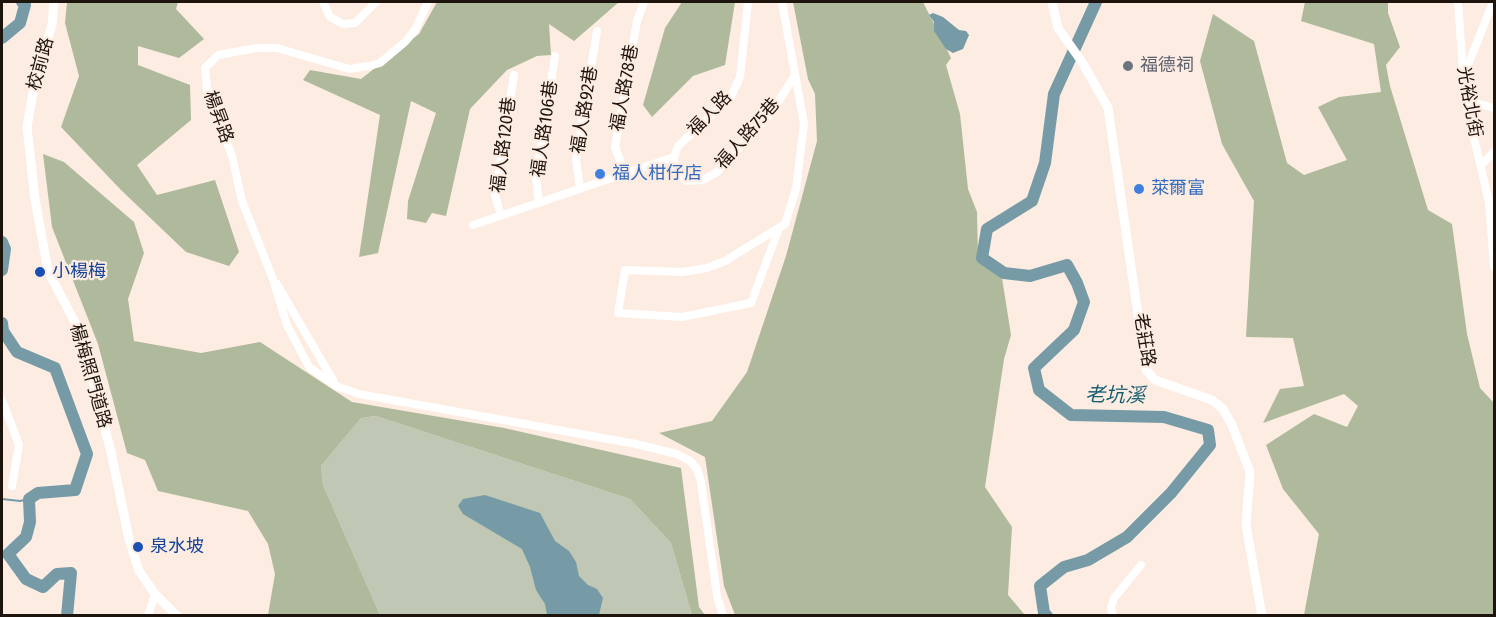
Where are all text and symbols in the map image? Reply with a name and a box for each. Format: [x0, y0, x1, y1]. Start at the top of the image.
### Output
street label: 校前路 [24, 35, 58, 93]
street label: 福人路78巷 [607, 43, 643, 133]
place label: 福德祠 [1140, 55, 1194, 77]
marker: 福德祠 [1121, 59, 1135, 73]
street label: 福人路92巷 [567, 65, 603, 155]
street label: 光裕北街 [1452, 65, 1486, 139]
street label: 福人路106巷 [528, 79, 562, 179]
street label: 福人路 [683, 87, 737, 141]
street label: 楊昇路 [199, 88, 237, 146]
street label: 福人路75巷 [711, 94, 785, 174]
street label: 福人路120巷 [487, 96, 521, 194]
place label: 福人柑仔店 [612, 163, 702, 185]
marker: 福人柑仔店 [593, 167, 607, 181]
place label: 萊爾富 [1151, 178, 1205, 200]
marker: 萊爾富 [1132, 182, 1146, 196]
place label: 小楊梅 [52, 261, 106, 283]
marker: 小楊梅 [33, 265, 47, 279]
street label: 老莊路 [1129, 312, 1159, 368]
street label: 楊梅照門道路 [65, 321, 115, 431]
water label: 老坑溪 [1085, 383, 1145, 409]
place label: 泉水坡 [150, 536, 204, 558]
marker: 泉水坡 [131, 540, 145, 554]

